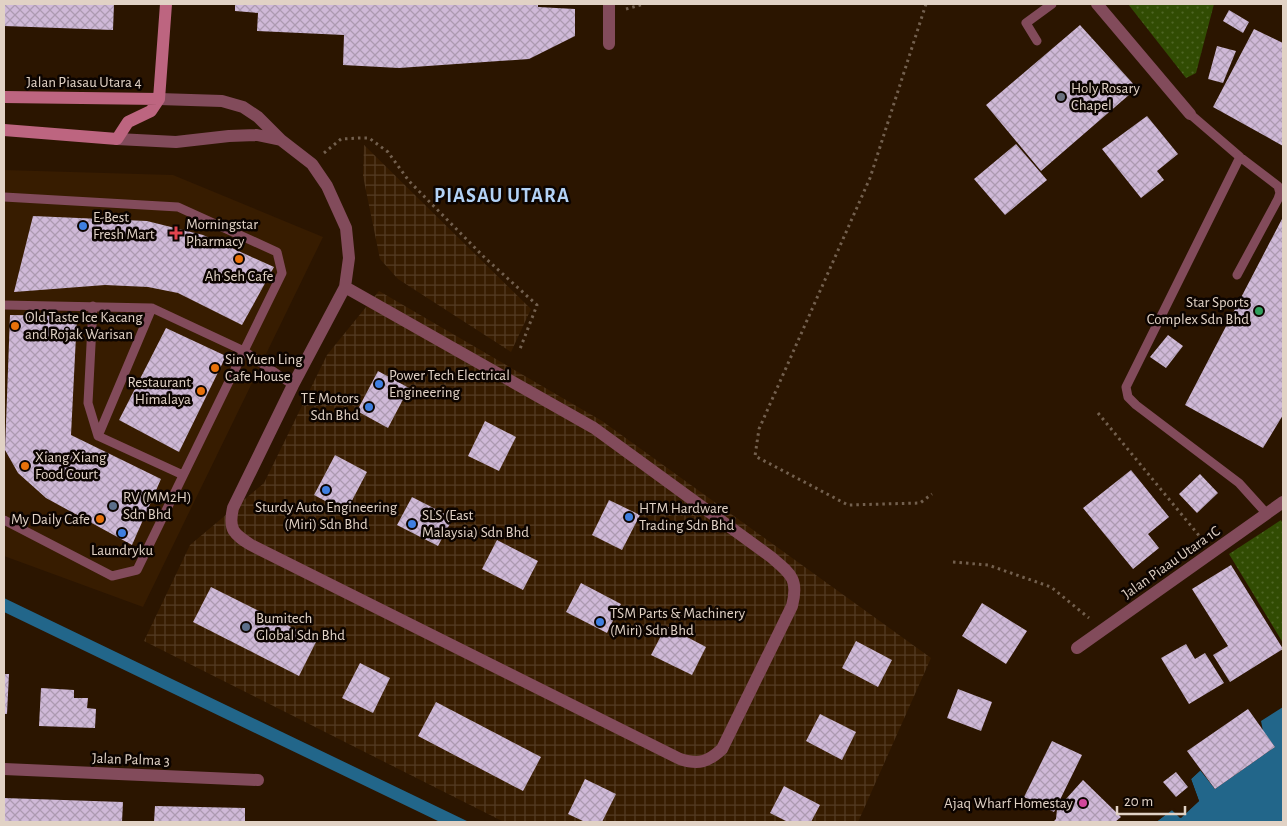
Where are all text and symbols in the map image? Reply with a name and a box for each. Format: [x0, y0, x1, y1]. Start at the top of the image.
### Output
street label: Jalan Piasau Utara 4 [26, 75, 142, 90]
place label: Holy Rosary Chapel [1071, 81, 1140, 113]
marker: Holy Rosary Chapel [1055, 91, 1067, 103]
district label: PIASAU UTARA [434, 186, 570, 206]
place label: E-Best Fresh Mart [93, 210, 155, 242]
place label: Morningstar Pharmacy [186, 217, 258, 249]
marker: E-Best Fresh Mart [77, 220, 89, 232]
marker: Morningstar Pharmacy [170, 227, 182, 239]
marker: Ah Seh Cafe [233, 253, 245, 265]
place label: Ah Seh Cafe [205, 269, 273, 284]
place label: Star Sports Complex Sdn Bhd [1147, 295, 1249, 327]
marker: Star Sports Complex Sdn Bhd [1253, 305, 1265, 317]
place label: Old Taste Ice Kacang and Rojak Warisan [25, 310, 143, 342]
marker: Old Taste Ice Kacang and Rojak Warisan [9, 320, 21, 332]
place label: Sin Yuen Ling Cafe House [225, 352, 303, 384]
marker: Sin Yuen Ling Cafe House [209, 362, 221, 374]
place label: Power Tech Electrical Engineering [389, 368, 510, 400]
place label: Restaurant Himalaya [128, 375, 191, 407]
marker: Power Tech Electrical Engineering [373, 378, 385, 390]
marker: Restaurant Himalaya [195, 385, 207, 397]
place label: TE Motors Sdn Bhd [301, 391, 359, 423]
marker: TE Motors Sdn Bhd [363, 401, 375, 413]
place label: Xiang Xiang Food Court [35, 450, 107, 482]
marker: Xiang Xiang Food Court [19, 460, 31, 472]
marker: Sturdy Auto Engineering (Miri) Sdn Bhd [320, 484, 332, 496]
place label: RV (MM2H) Sdn Bhd [123, 490, 192, 522]
marker: RV (MM2H) Sdn Bhd [107, 500, 119, 512]
place label: Sturdy Auto Engineering (Miri) Sdn Bhd [255, 500, 398, 532]
place label: HTM Hardware Trading Sdn Bhd [639, 501, 735, 533]
place label: SLS (East Malaysia) Sdn Bhd [422, 508, 529, 540]
marker: HTM Hardware Trading Sdn Bhd [623, 511, 635, 523]
place label: My Daily Cafe [11, 512, 90, 527]
marker: My Daily Cafe [94, 513, 106, 525]
marker: SLS (East Malaysia) Sdn Bhd [406, 518, 418, 530]
street label: Jalan Piaau Utara 1C [1120, 523, 1223, 602]
marker: Laundryku [116, 527, 128, 539]
place label: Laundryku [91, 543, 153, 558]
place label: TSM Parts & Machinery (Miri) Sdn Bhd [610, 606, 746, 638]
place label: Bumitech Global Sdn Bhd [256, 611, 345, 643]
marker: TSM Parts & Machinery (Miri) Sdn Bhd [594, 616, 606, 628]
marker: Bumitech Global Sdn Bhd [240, 621, 252, 633]
street label: Jalan Palma 3 [92, 751, 170, 768]
scale bar [1117, 784, 1184, 816]
text: 20 m [1124, 794, 1153, 809]
place label: Ajaq Wharf Homestay [944, 796, 1074, 811]
marker: Ajaq Wharf Homestay [1077, 797, 1089, 809]

